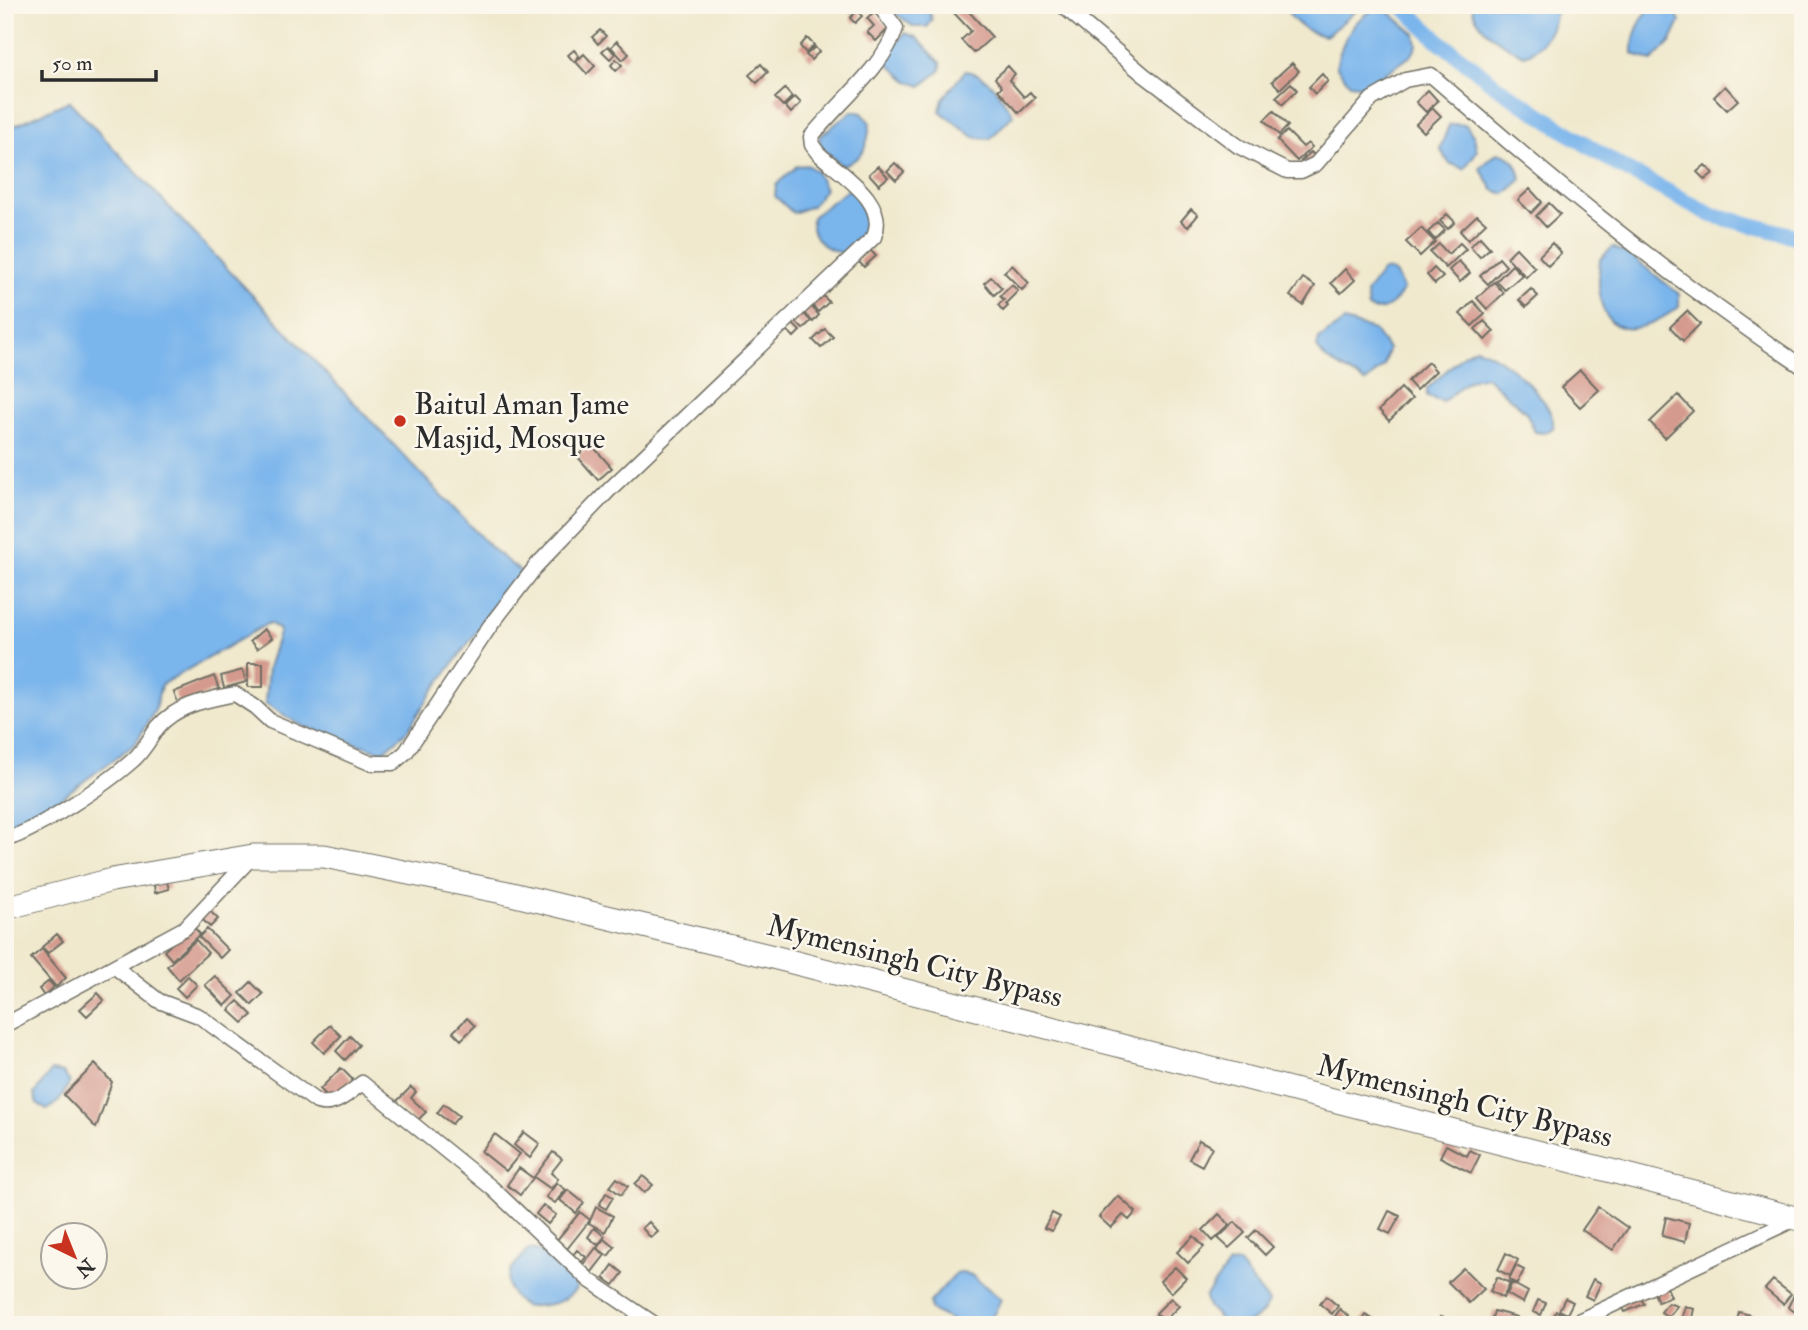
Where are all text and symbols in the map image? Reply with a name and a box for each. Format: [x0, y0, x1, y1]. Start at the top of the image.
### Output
scale bar [42, 38, 156, 82]
text: 50 m [52, 50, 93, 77]
place label: Baitul Aman Jame Masjid, Mosque [414, 386, 629, 457]
marker: Baitul Aman Jame Masjid, Mosque [392, 413, 408, 429]
street label: Mymensingh City Bypass [763, 907, 1066, 1016]
street label: Mymensingh City Bypass [1313, 1047, 1616, 1156]
north arrow [38, 1222, 108, 1292]
text: N [70, 1252, 100, 1283]

